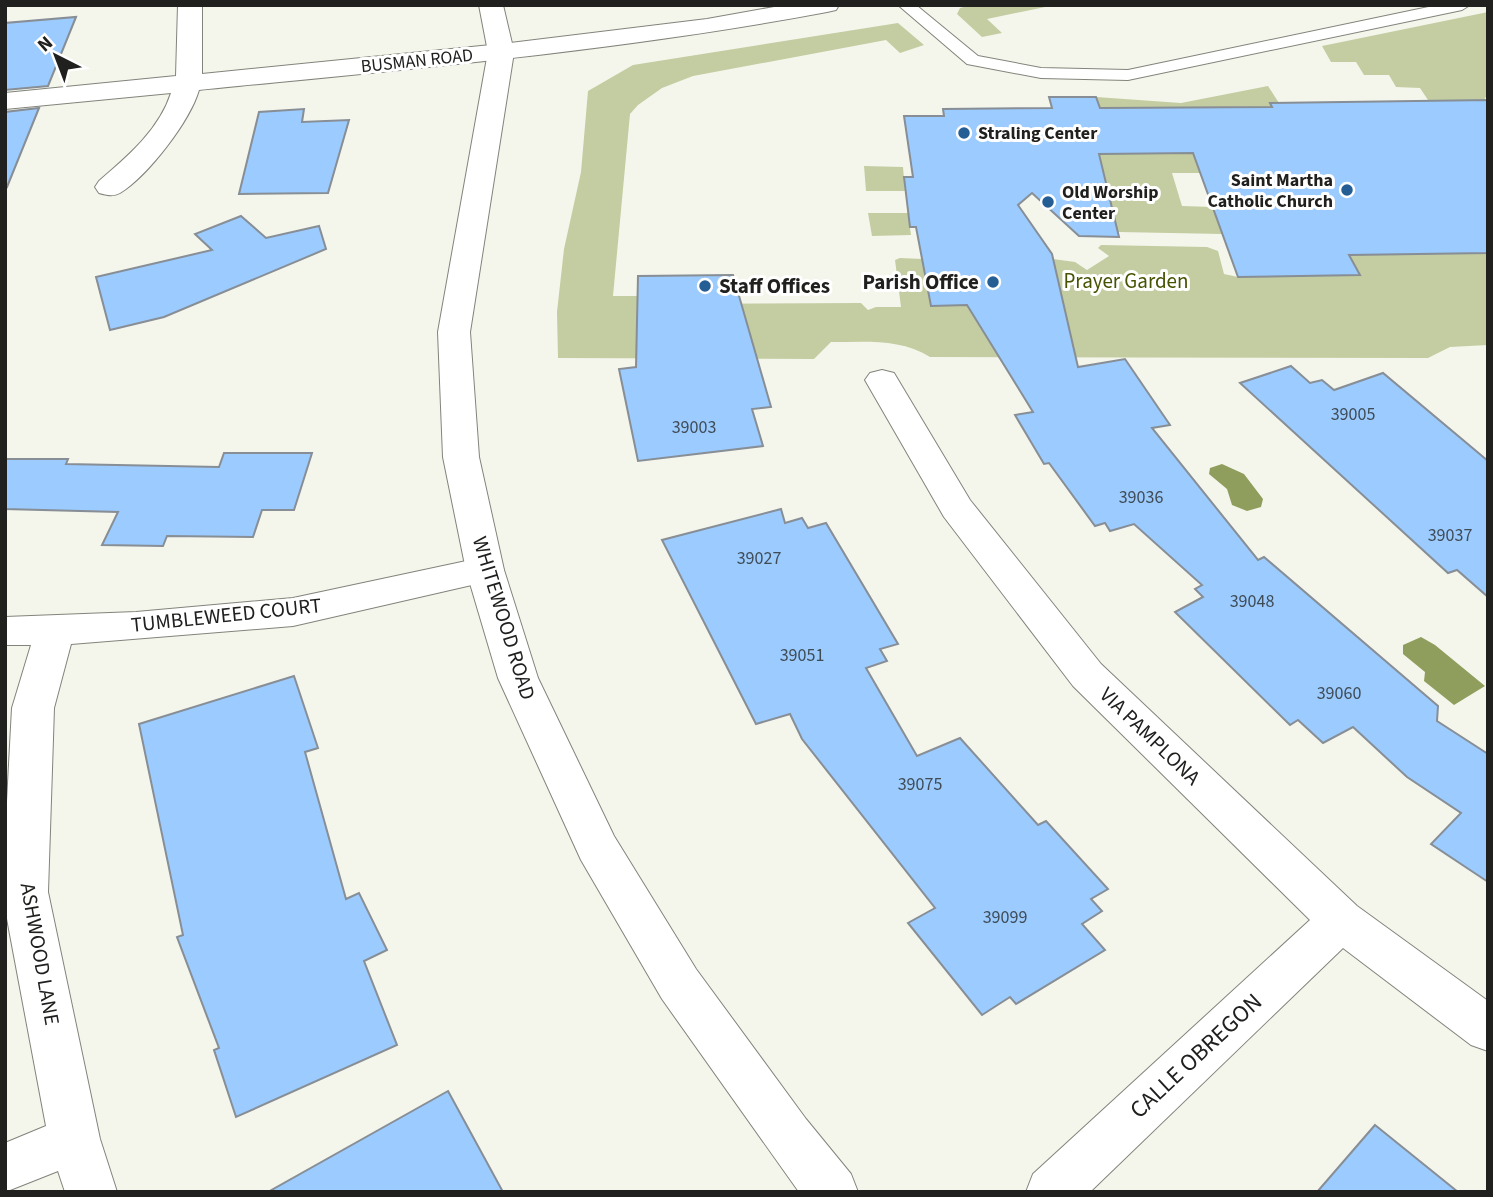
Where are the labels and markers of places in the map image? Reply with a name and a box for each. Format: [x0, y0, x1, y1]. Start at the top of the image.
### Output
place label: Straling Center [978, 121, 1098, 146]
marker: Straling Center [956, 125, 972, 141]
place label: Saint Martha Catholic Church [1207, 168, 1333, 214]
place label: Old Worship Center [1062, 180, 1159, 226]
marker: Saint Martha Catholic Church [1339, 182, 1355, 198]
marker: Old Worship Center [1040, 194, 1056, 210]
place label: Parish Office [862, 267, 979, 297]
place label: Staff Offices [719, 271, 830, 301]
marker: Parish Office [985, 274, 1001, 290]
marker: Staff Offices [697, 278, 713, 294]

